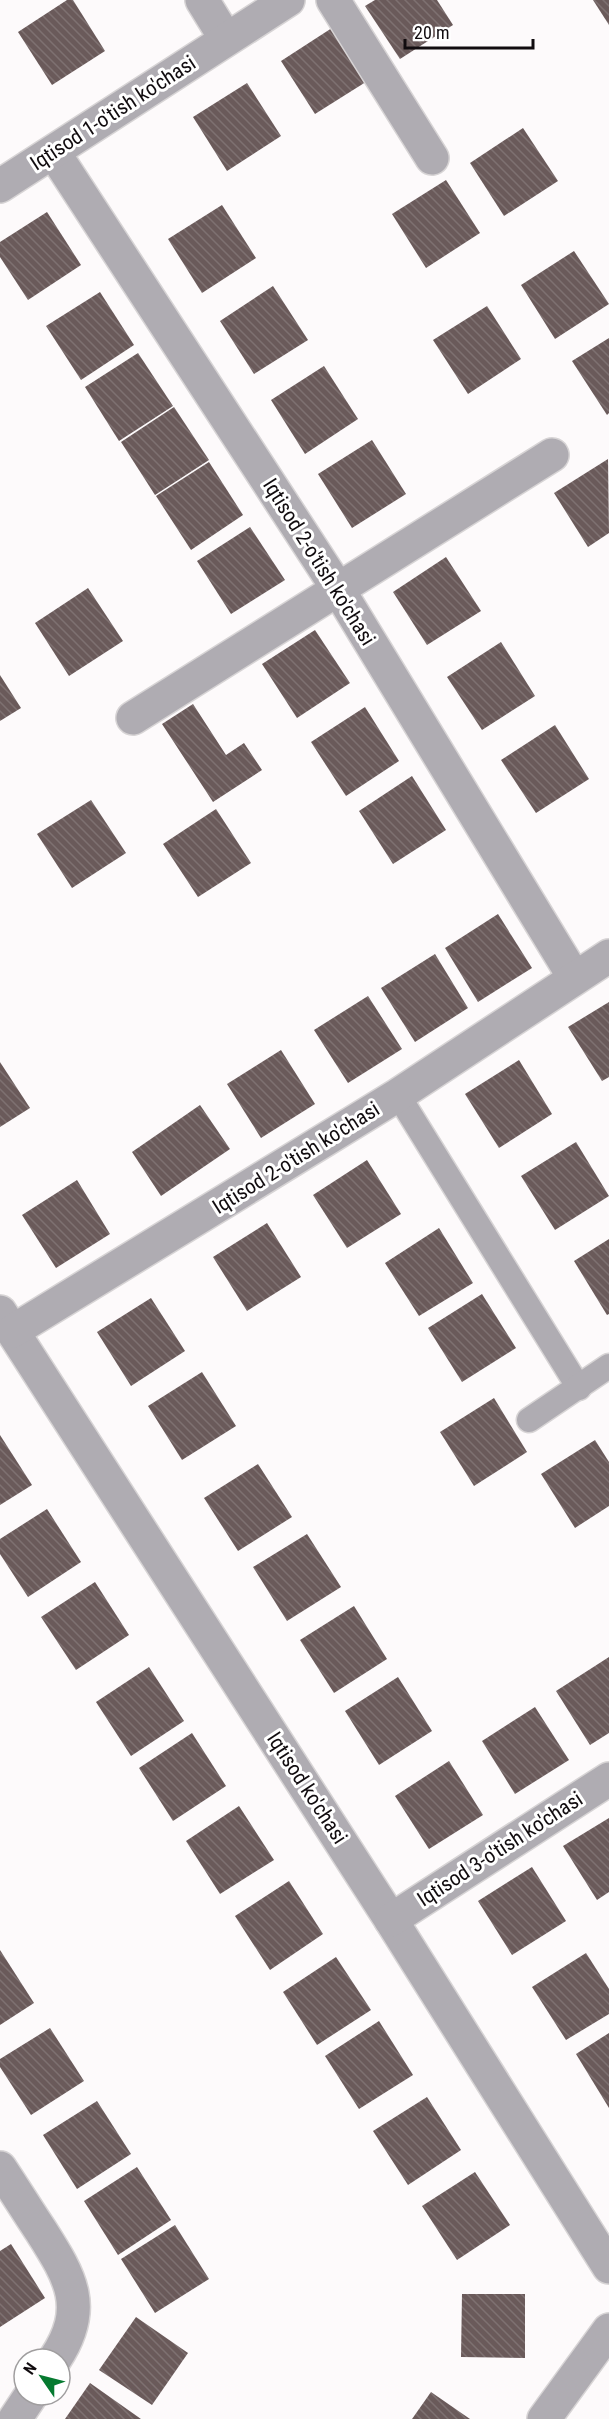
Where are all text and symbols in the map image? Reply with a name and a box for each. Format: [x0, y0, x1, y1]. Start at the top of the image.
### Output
scale bar [405, 12, 532, 50]
text: 20 m [414, 22, 449, 43]
street label: Iqtisod 1-o'tish ko'chasi [26, 51, 200, 175]
street label: Iqtisod 2-o'tish ko'chasi [258, 474, 380, 650]
street label: Iqtisod 2-o'tish ko'chasi [208, 1097, 384, 1219]
street label: Iqtisod ko'chasi [262, 1728, 352, 1848]
street label: Iqtisod 3-o'tish ko'chasi [413, 1787, 587, 1911]
north arrow [12, 2347, 72, 2407]
text: N [20, 2359, 41, 2378]

